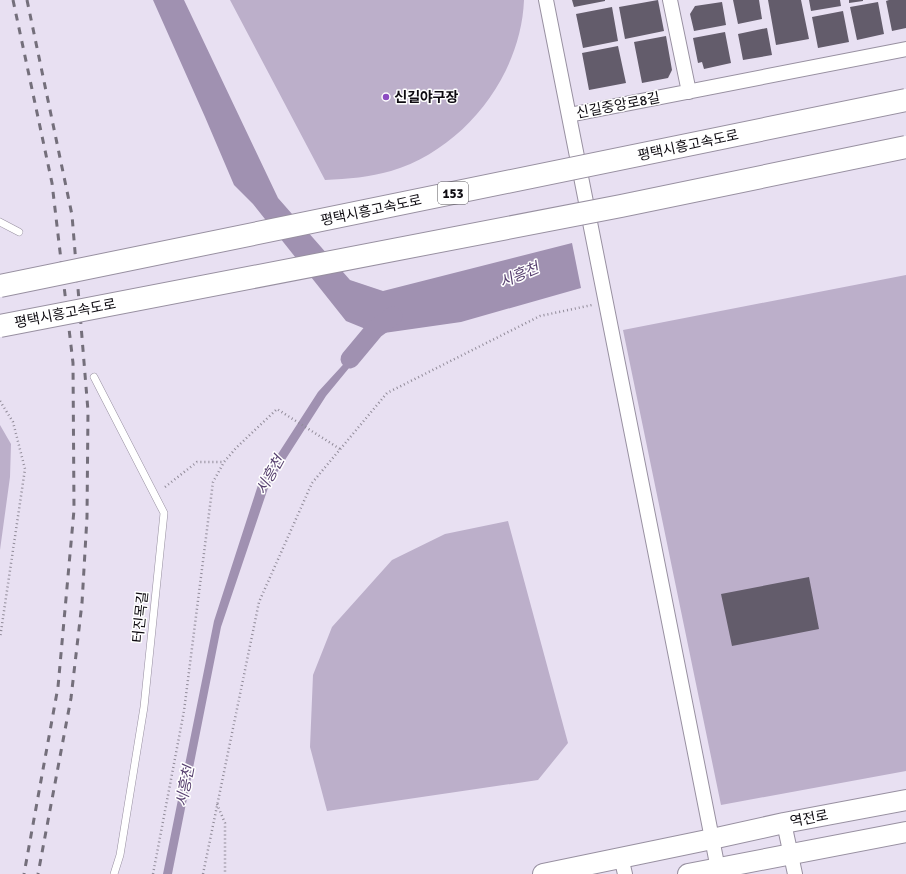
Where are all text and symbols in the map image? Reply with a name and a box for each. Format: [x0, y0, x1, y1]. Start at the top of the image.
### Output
place label: 신길야구장 [394, 89, 459, 106]
street label: 신길중앙로8길 [575, 89, 661, 122]
marker: 신길야구장 [381, 92, 391, 102]
street label: 평택시흥고속도로 [636, 126, 740, 165]
road number: 153 [438, 182, 468, 204]
street label: 평택시흥고속도로 [319, 191, 423, 230]
water label: 시흥천 [496, 258, 544, 291]
street label: 평택시흥고속도로 [13, 295, 117, 332]
water label: 시흥천 [252, 451, 289, 497]
street label: 터진목길 [129, 591, 152, 644]
water label: 시흥천 [172, 762, 198, 808]
street label: 역전로 [789, 806, 830, 831]

